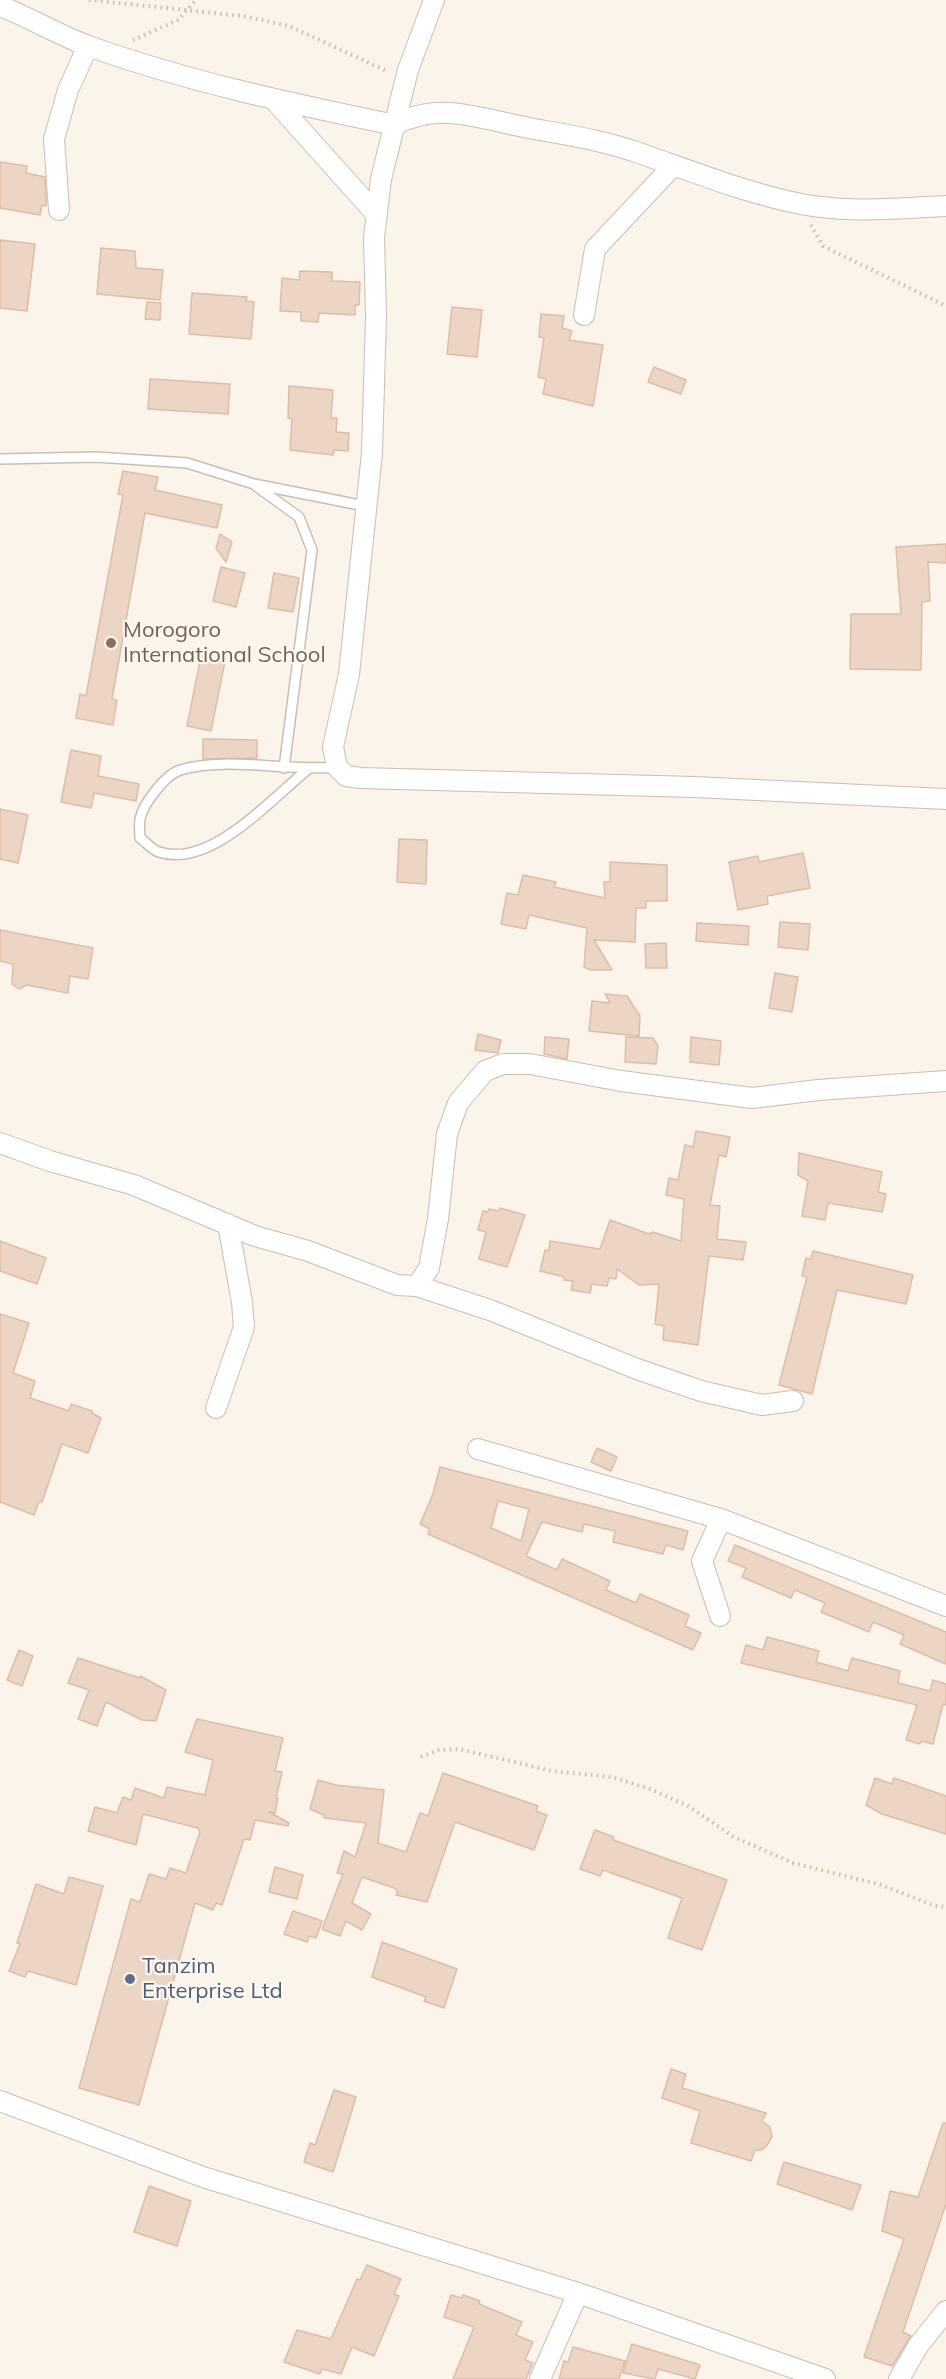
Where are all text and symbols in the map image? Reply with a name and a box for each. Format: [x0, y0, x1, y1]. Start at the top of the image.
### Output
place label: Morogoro International School [123, 617, 326, 668]
marker: Morogoro International School [104, 636, 118, 650]
place label: Tanzim Enterprise Ltd [142, 1953, 283, 2005]
marker: Tanzim Enterprise Ltd [123, 1972, 137, 1986]

